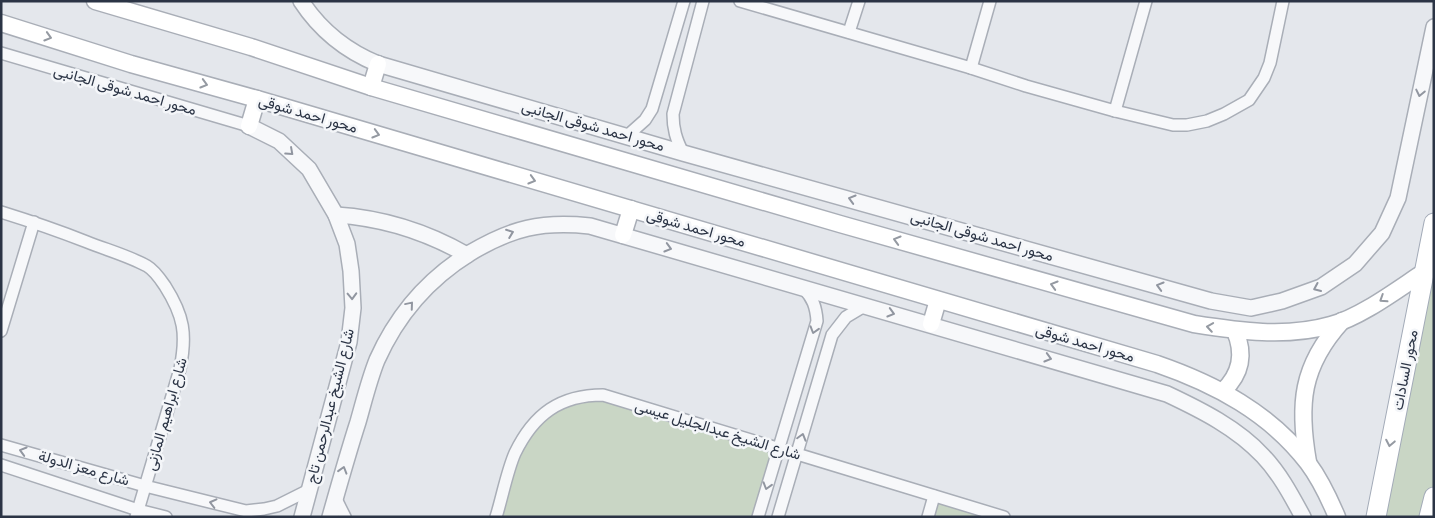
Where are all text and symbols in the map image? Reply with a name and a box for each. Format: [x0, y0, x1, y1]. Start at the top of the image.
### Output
one-way arrow [43, 32, 51, 42]
street label: محور احمد شوقى الجانبى [51, 61, 198, 120]
one-way arrow [199, 78, 207, 88]
one-way arrow [1415, 88, 1426, 97]
street label: محور احمد شوقى [256, 91, 359, 138]
street label: محور احمد شوقى الجانبى [519, 97, 666, 156]
one-way arrow [372, 128, 380, 138]
one-way arrow [284, 146, 293, 155]
one-way arrow [528, 174, 537, 185]
one-way arrow [848, 194, 857, 205]
street label: محور احمد شوقى [644, 205, 747, 252]
street label: محور احمد شوقى الجانبى [908, 207, 1055, 266]
one-way arrow [505, 229, 514, 239]
one-way arrow [894, 236, 902, 246]
one-way arrow [663, 243, 672, 253]
one-way arrow [1050, 280, 1058, 290]
one-way arrow [1156, 282, 1165, 292]
one-way arrow [1313, 282, 1322, 293]
one-way arrow [347, 292, 358, 300]
one-way arrow [1379, 293, 1389, 302]
one-way arrow [405, 301, 414, 310]
one-way arrow [887, 307, 895, 317]
street label: محور احمد شوقى [1033, 320, 1136, 367]
one-way arrow [1206, 322, 1214, 333]
one-way arrow [809, 326, 819, 334]
street label: شارع الشيخ عبدالرحمن تاج [302, 327, 360, 486]
street label: محور السادات [1388, 328, 1422, 412]
one-way arrow [1043, 352, 1051, 362]
street label: شارع ابراهيم المازنى [141, 355, 193, 473]
street label: شارع الشيخ عبدالجليل عيسى [632, 396, 803, 466]
one-way arrow [797, 433, 807, 441]
one-way arrow [1386, 438, 1396, 447]
one-way arrow [19, 446, 27, 456]
street label: شارع معز الدولة [36, 446, 132, 492]
one-way arrow [338, 466, 348, 475]
one-way arrow [763, 481, 773, 490]
one-way arrow [210, 499, 218, 509]

